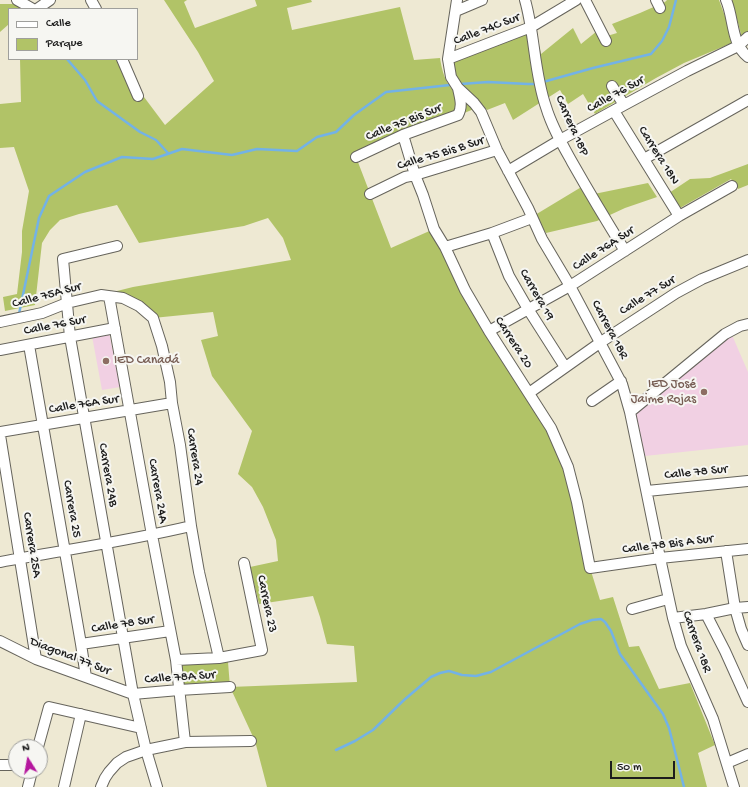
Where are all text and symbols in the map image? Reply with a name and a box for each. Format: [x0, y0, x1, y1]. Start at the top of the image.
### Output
legend [8, 8, 138, 60]
street label: Calle 74C Sur [452, 10, 522, 50]
text: Calle [46, 17, 71, 31]
text: Parque [46, 37, 83, 51]
street label: Calle 76 Sur [585, 73, 647, 117]
street label: Carrera 18P [551, 93, 591, 159]
street label: Calle 75 Bis Sur [364, 101, 444, 145]
street label: Carrera 18N [634, 124, 682, 188]
street label: Calle 75 Bis B Sur [396, 133, 486, 175]
street label: Calle 76A Sur [570, 223, 638, 275]
street label: Carrera 19 [515, 266, 557, 324]
street label: Calle 77 Sur [617, 273, 679, 319]
street label: Calle 75A Sur [11, 279, 83, 313]
street label: Carrera 18R [587, 298, 631, 362]
street label: Calle 76 Sur [23, 312, 87, 340]
street label: Carrera 20 [490, 314, 536, 372]
place label: IED Canadá [114, 353, 179, 369]
marker: IED Canadá [101, 356, 111, 366]
place label: IED José Jaime Rojas [631, 377, 696, 408]
marker: IED José Jaime Rojas [699, 387, 709, 397]
street label: Calle 76A Sur [48, 392, 120, 418]
street label: Carrera 24 [182, 427, 206, 487]
street label: Carrera 24B [94, 442, 120, 508]
street label: Carrera 24A [144, 458, 170, 524]
street label: Calle 78 Sur [664, 462, 728, 484]
street label: Carrera 25 [58, 479, 84, 539]
street label: Carrera 25A [18, 511, 44, 579]
street label: Calle 78 Bis A Sur [622, 532, 714, 558]
street label: Carrera 23 [252, 574, 280, 634]
street label: Carrera 18R [678, 609, 714, 675]
street label: Calle 78 Sur [90, 612, 156, 638]
street label: Diagonal 77 Sur [27, 634, 113, 680]
street label: Calle 78A Sur [144, 668, 216, 688]
north arrow [8, 739, 48, 779]
text: N [21, 742, 31, 755]
scale bar [612, 753, 677, 779]
text: 50 m [617, 761, 642, 775]

